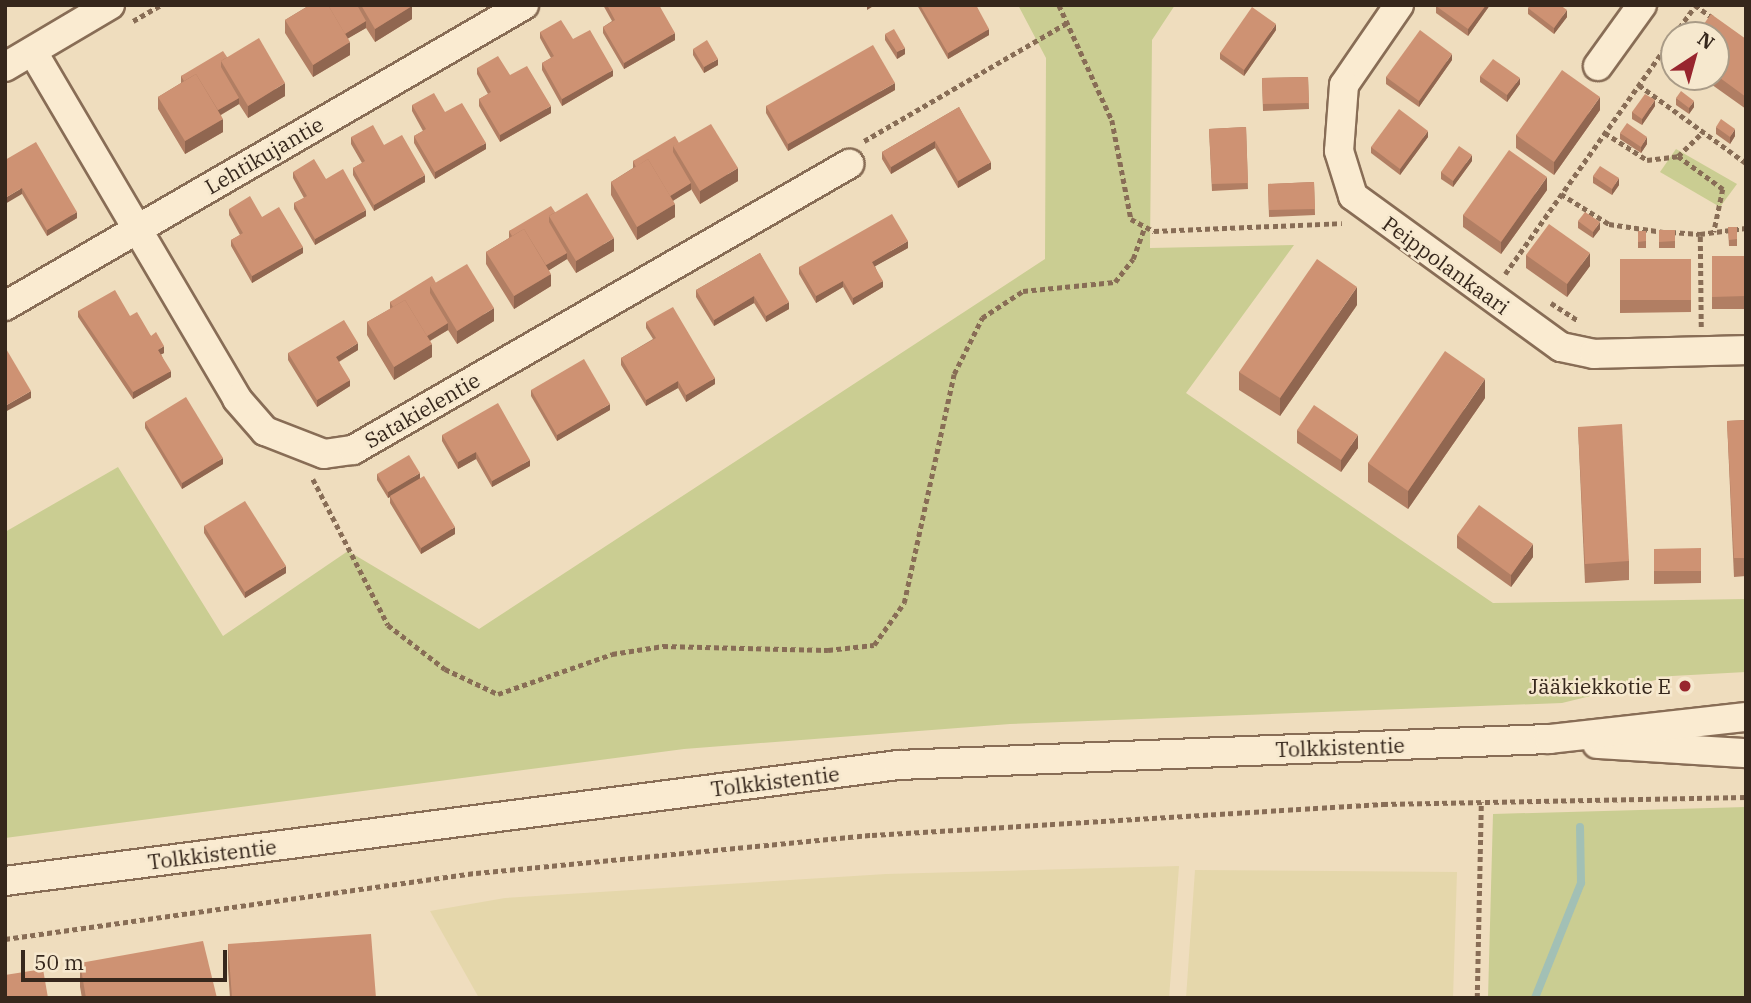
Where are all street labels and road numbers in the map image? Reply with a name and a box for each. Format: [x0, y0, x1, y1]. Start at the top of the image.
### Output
street label: Lehtikujantie [200, 111, 328, 199]
street label: Peippolankaari [1378, 211, 1514, 319]
street label: Satakielentie [360, 367, 484, 453]
street label: Tolkkistentie [1275, 732, 1405, 762]
street label: Tolkkistentie [709, 761, 841, 801]
street label: Tolkkistentie [146, 834, 278, 874]

